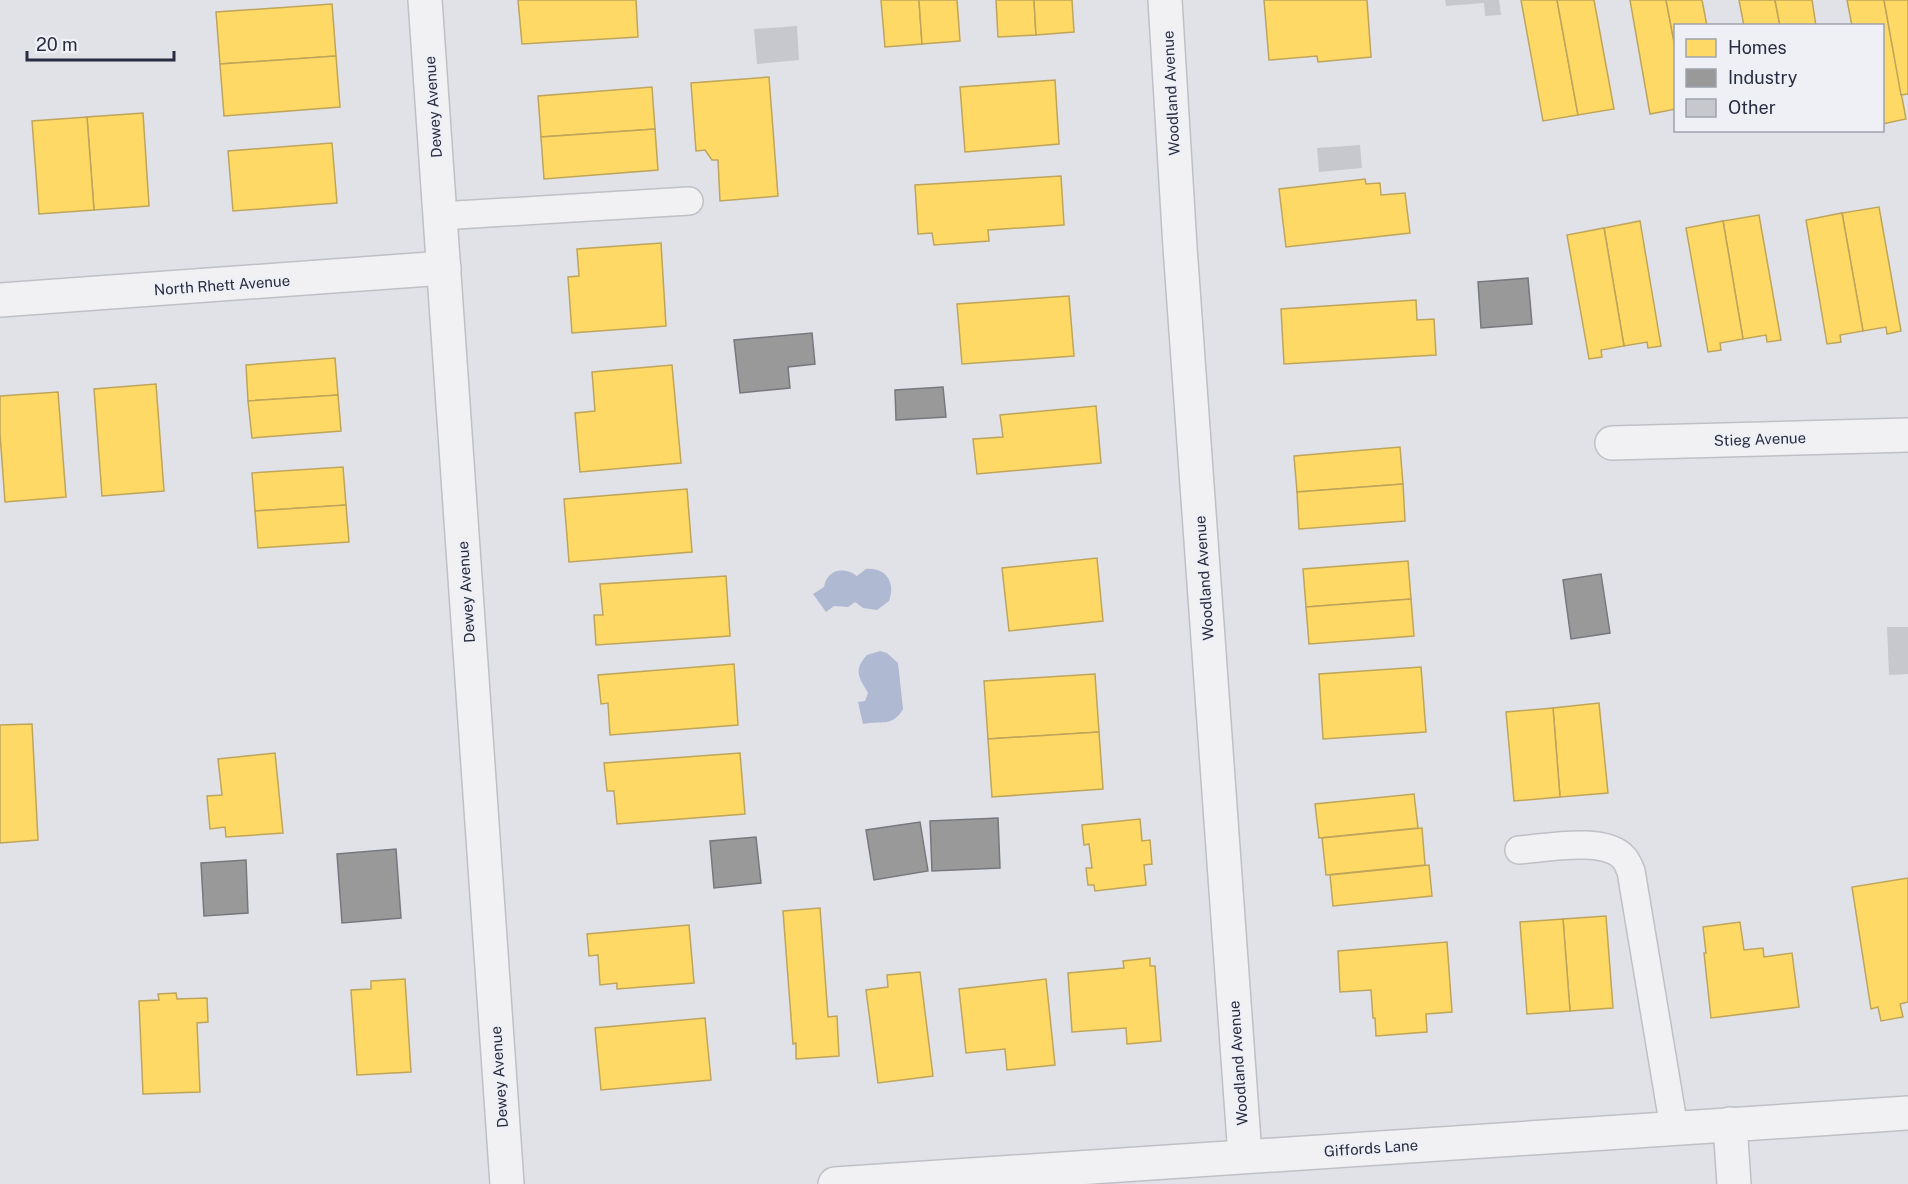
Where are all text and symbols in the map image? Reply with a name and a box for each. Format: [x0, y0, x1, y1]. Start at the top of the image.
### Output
scale bar [27, 24, 174, 62]
legend [1674, 24, 1884, 132]
street label: Woodland Avenue [1159, 30, 1183, 156]
text: 20 m [36, 34, 78, 55]
text: Homes [1728, 37, 1787, 58]
street label: Dewey Avenue [421, 56, 445, 158]
text: Industry [1728, 67, 1798, 88]
text: Other [1728, 97, 1776, 118]
street label: North Rhett Avenue [153, 272, 291, 298]
street label: Stieg Avenue [1714, 429, 1806, 449]
street label: Woodland Avenue [1191, 515, 1217, 641]
street label: Dewey Avenue [454, 541, 478, 643]
street label: Woodland Avenue [1225, 1000, 1251, 1126]
street label: Dewey Avenue [487, 1026, 511, 1128]
street label: Giffords Lane [1323, 1136, 1419, 1160]

